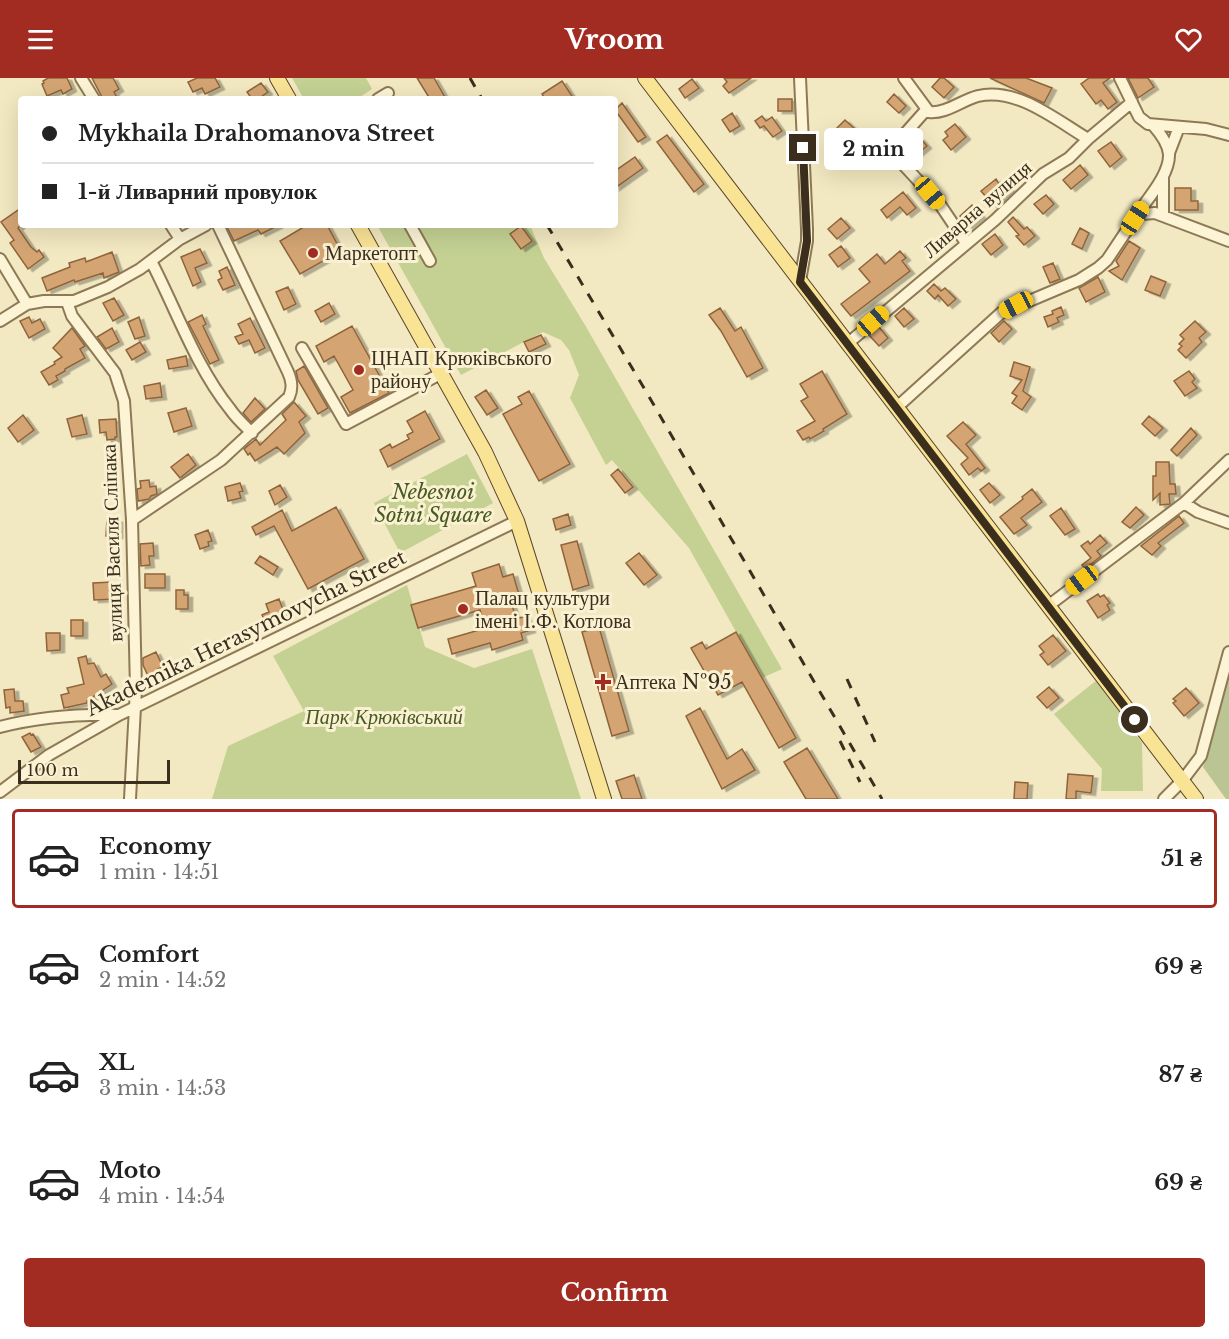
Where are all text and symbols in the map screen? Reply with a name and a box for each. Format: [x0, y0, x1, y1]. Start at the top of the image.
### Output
icon: menu [24, 23, 57, 56]
text: Vroom [565, 23, 664, 56]
icon: heart [1172, 23, 1205, 56]
text: Mykhaila Drahomanova Street [78, 120, 434, 147]
callout: 2 min [824, 127, 923, 169]
route end [789, 134, 816, 161]
text: 2 min [842, 137, 905, 161]
street label: Ливарна вулиця [918, 155, 1036, 263]
car [912, 173, 948, 213]
text: 1-й Ливарний провулок [78, 178, 317, 205]
car [1118, 198, 1152, 238]
place label: Маркетопт [325, 241, 418, 265]
marker: Маркетопт [306, 246, 320, 260]
car [996, 289, 1036, 321]
car [854, 302, 892, 340]
place label: ЦНАП Крюківського району [371, 346, 552, 393]
marker: ЦНАП Крюківського району [352, 363, 366, 377]
street label: вулиця Василя Сліпака [97, 444, 127, 642]
park label: Nebesnoi Sotni Square [374, 480, 492, 527]
street label: Akademika Herasymovycha Street [81, 545, 410, 722]
car [1062, 562, 1102, 598]
place label: Палац культури імені І.Ф. Котлова [475, 586, 631, 633]
marker: Палац культури імені І.Ф. Котлова [456, 602, 470, 616]
place label: Аптека №95 [615, 670, 732, 694]
marker: Аптека №95 [596, 675, 610, 689]
park label: Парк Крюківський [304, 705, 463, 729]
route start [1121, 706, 1148, 733]
scale bar [18, 757, 170, 784]
text: 100 m [27, 760, 79, 780]
icon: car [27, 832, 81, 886]
text: Economy [99, 833, 211, 860]
text: 51 ₴ [1161, 845, 1202, 872]
text: 1 min · 14:51 [99, 860, 220, 884]
icon: car [27, 940, 81, 994]
text: Comfort [99, 941, 199, 968]
text: 69 ₴ [1154, 953, 1202, 980]
text: 2 min · 14:52 [99, 968, 226, 992]
icon: car [27, 1048, 81, 1102]
text: XL [99, 1049, 134, 1076]
text: 87 ₴ [1159, 1061, 1202, 1088]
text: 3 min · 14:53 [99, 1076, 226, 1100]
icon: car [27, 1156, 81, 1210]
text: Moto [99, 1157, 161, 1184]
text: 69 ₴ [1154, 1169, 1202, 1196]
text: 4 min · 14:54 [99, 1184, 225, 1208]
button: Confirm [24, 1258, 1205, 1327]

